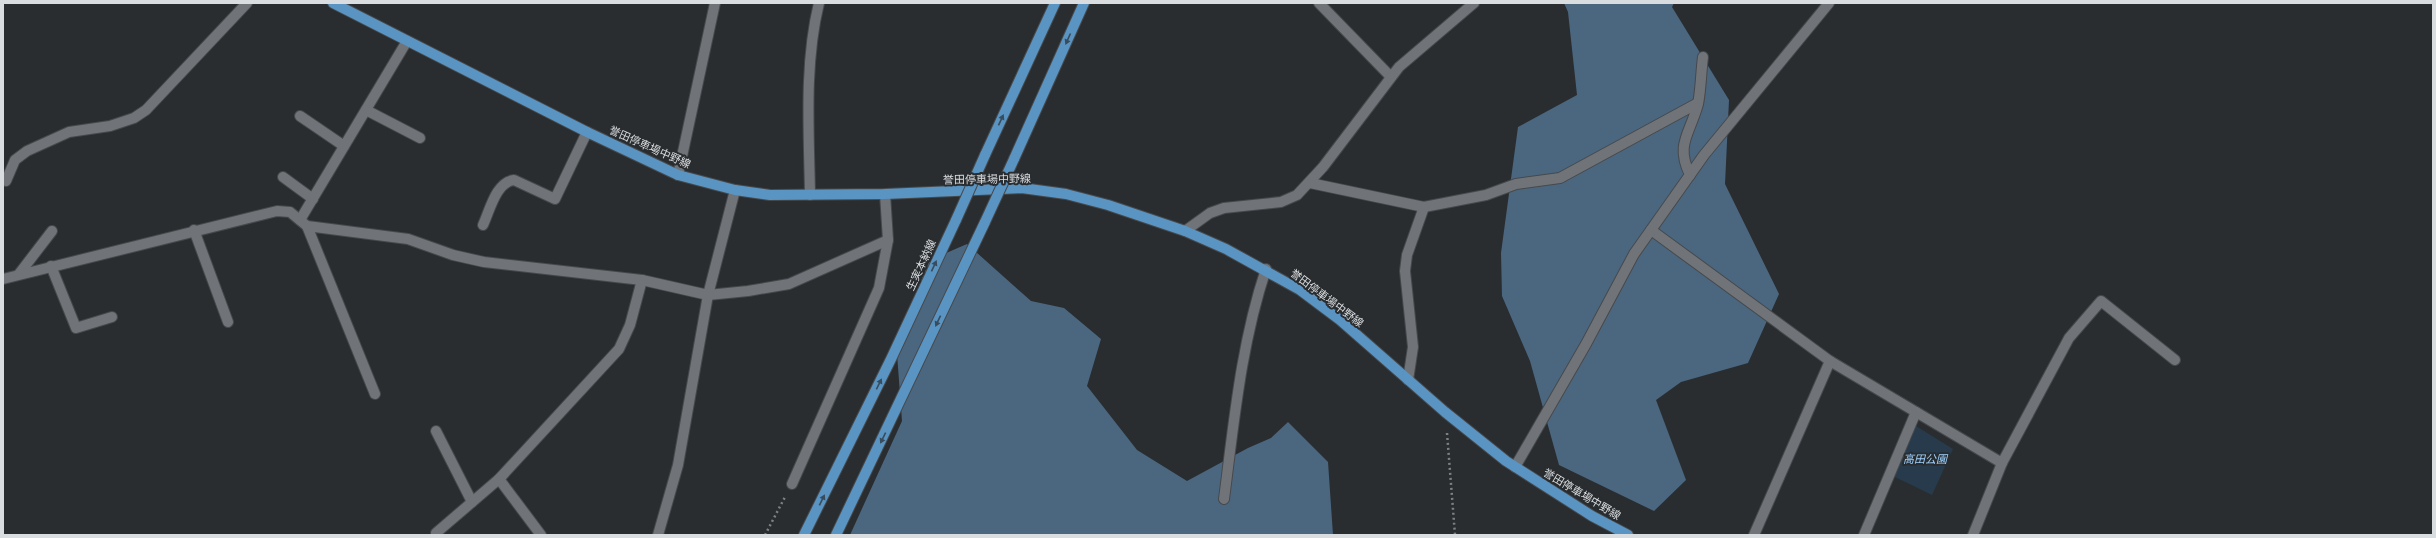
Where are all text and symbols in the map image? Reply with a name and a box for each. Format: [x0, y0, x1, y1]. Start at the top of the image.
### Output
one-way arrow [1065, 33, 1071, 44]
one-way arrow [998, 114, 1004, 125]
street label: 誉田停車場中野線 [607, 123, 693, 171]
street label: 誉田停車場中野線 [943, 171, 1031, 187]
street label: 生実本納線 [903, 237, 939, 293]
one-way arrow [932, 259, 938, 271]
street label: 誉田停車場中野線 [1288, 266, 1366, 330]
one-way arrow [935, 315, 941, 326]
one-way arrow [876, 378, 882, 389]
one-way arrow [880, 432, 886, 444]
park label: 高田公園 [1903, 452, 1949, 466]
street label: 誉田停車場中野線 [1541, 465, 1623, 523]
one-way arrow [819, 494, 825, 506]

